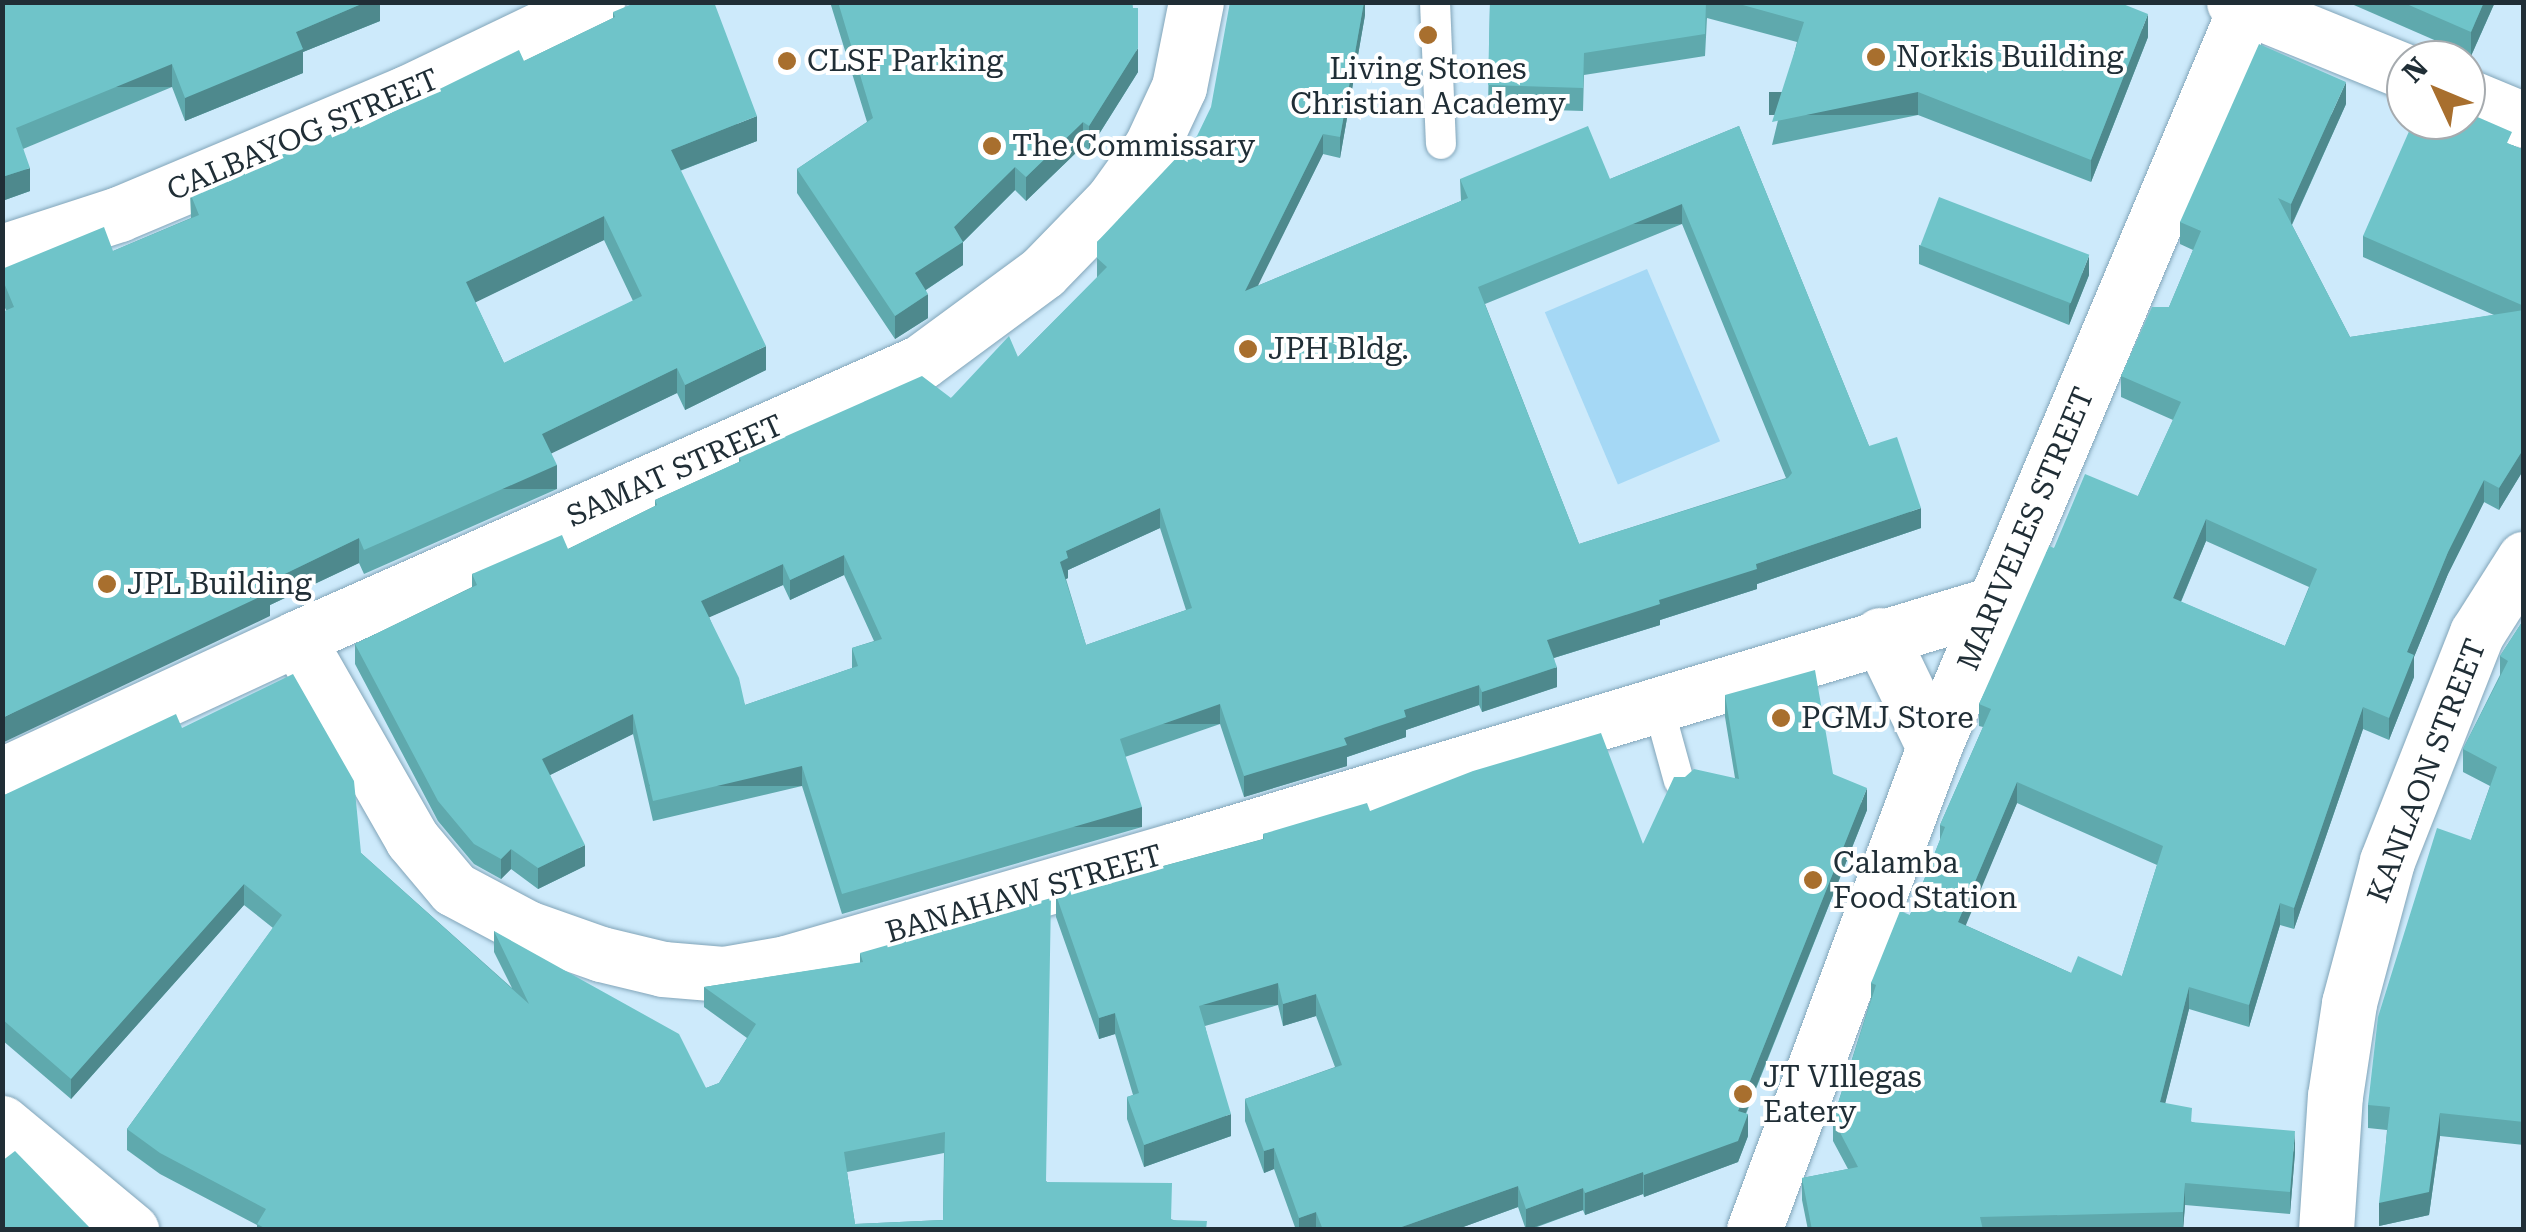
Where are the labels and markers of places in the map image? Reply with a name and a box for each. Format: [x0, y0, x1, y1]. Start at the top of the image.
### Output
marker: Living Stones Christian Academy [1417, 24, 1439, 46]
place label: Norkis Building [1896, 39, 2124, 75]
place label: CLSF Parking [807, 43, 1003, 79]
marker: Norkis Building [1865, 46, 1887, 68]
marker: CLSF Parking [776, 50, 798, 72]
place label: Living Stones Christian Academy [1290, 51, 1566, 122]
place label: The Commissary [1012, 128, 1255, 164]
marker: The Commissary [981, 135, 1003, 157]
place label: JPH Bldg. [1268, 331, 1409, 367]
marker: JPH Bldg. [1237, 338, 1259, 360]
place label: JPL Building [127, 566, 312, 602]
marker: JPL Building [96, 573, 118, 595]
place label: PGMJ Store [1801, 700, 1974, 736]
marker: PGMJ Store [1770, 707, 1792, 729]
place label: Calamba Food Station [1833, 845, 2017, 916]
marker: Calamba Food Station [1802, 869, 1824, 891]
place label: JT VIllegas Eatery [1763, 1059, 1922, 1130]
marker: JT VIllegas Eatery [1732, 1083, 1754, 1105]

